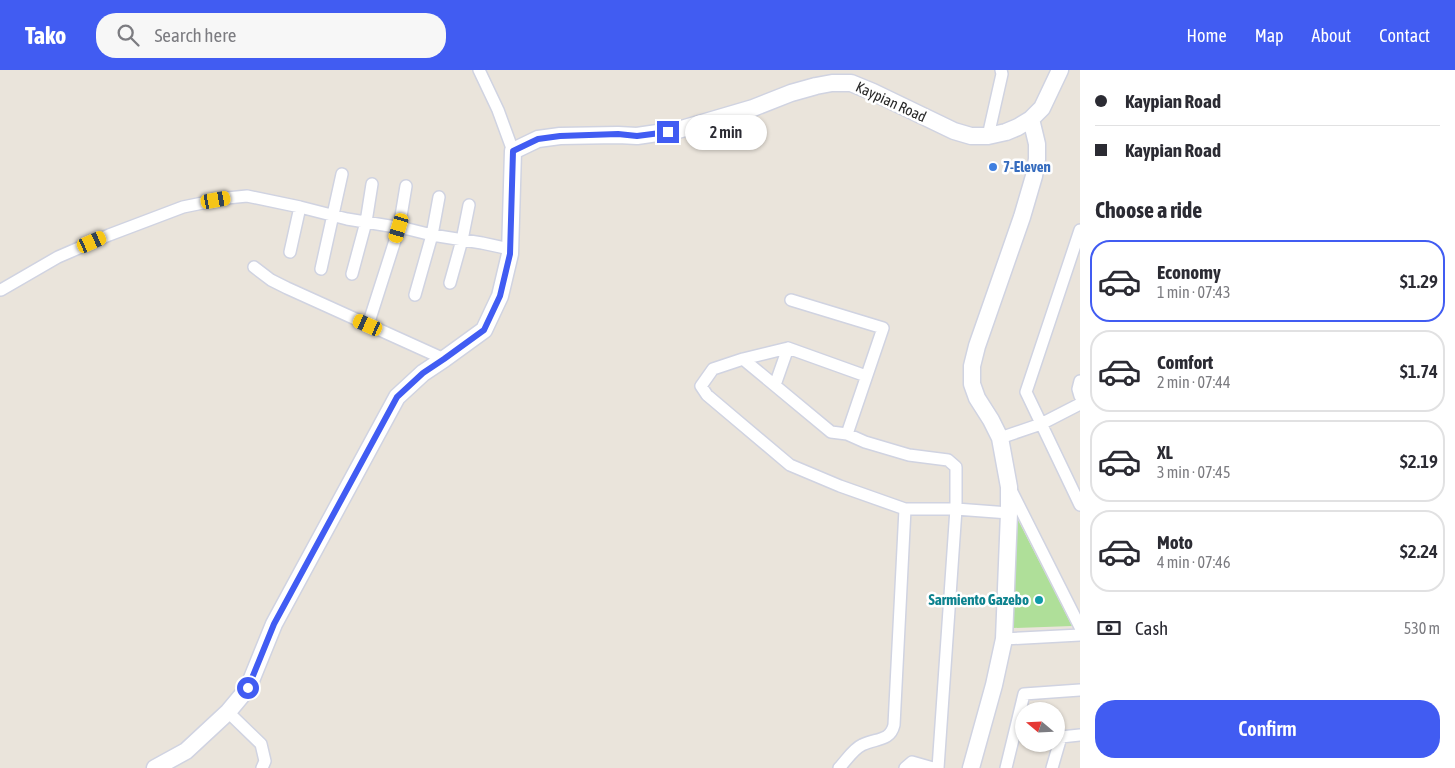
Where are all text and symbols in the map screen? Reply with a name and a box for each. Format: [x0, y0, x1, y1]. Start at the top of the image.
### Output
search box [96, 13, 446, 58]
icon: search [114, 21, 142, 49]
text: Tako [25, 22, 66, 49]
text: Search here [154, 24, 236, 46]
text: Home [1187, 25, 1227, 46]
text: Map [1255, 25, 1284, 46]
text: About [1312, 25, 1351, 46]
text: Contact [1379, 25, 1430, 46]
street label: Kaypian Road [853, 78, 929, 125]
text: Kaypian Road [1125, 90, 1221, 112]
callout: 2 min [686, 114, 768, 150]
route end [657, 121, 679, 143]
text: 2 min [710, 123, 742, 141]
text: Kaypian Road [1125, 139, 1221, 161]
place label: 7-Eleven [1003, 158, 1051, 175]
marker: 7-Eleven [987, 161, 999, 173]
car [199, 190, 232, 210]
text: Choose a ride [1095, 197, 1202, 223]
car [387, 211, 410, 245]
car [75, 229, 108, 255]
icon: car [1097, 259, 1142, 304]
text: Economy [1157, 261, 1221, 283]
text: $1.29 [1400, 270, 1438, 292]
text: 1 min · 07:43 [1157, 283, 1230, 301]
car [351, 312, 384, 338]
icon: car [1097, 349, 1142, 394]
text: Comfort [1157, 351, 1213, 373]
text: $1.74 [1400, 360, 1438, 382]
text: 2 min · 07:44 [1157, 373, 1230, 391]
icon: car [1097, 439, 1142, 484]
text: XL [1157, 441, 1173, 463]
text: $2.19 [1400, 450, 1438, 472]
text: 3 min · 07:45 [1157, 463, 1230, 481]
icon: car [1097, 529, 1142, 574]
text: Moto [1157, 531, 1193, 553]
text: $2.24 [1400, 540, 1438, 562]
text: 4 min · 07:46 [1157, 553, 1230, 571]
place label: Sarmiento Gazebo [929, 591, 1029, 608]
marker: Sarmiento Gazebo [1033, 594, 1045, 606]
icon: cash [1095, 614, 1123, 642]
text: Cash [1135, 617, 1168, 639]
text: 530 m [1404, 619, 1440, 637]
route start [237, 677, 259, 699]
button: Confirm [1095, 700, 1440, 758]
north arrow [1015, 702, 1065, 752]
map controls [1015, 702, 1065, 752]

